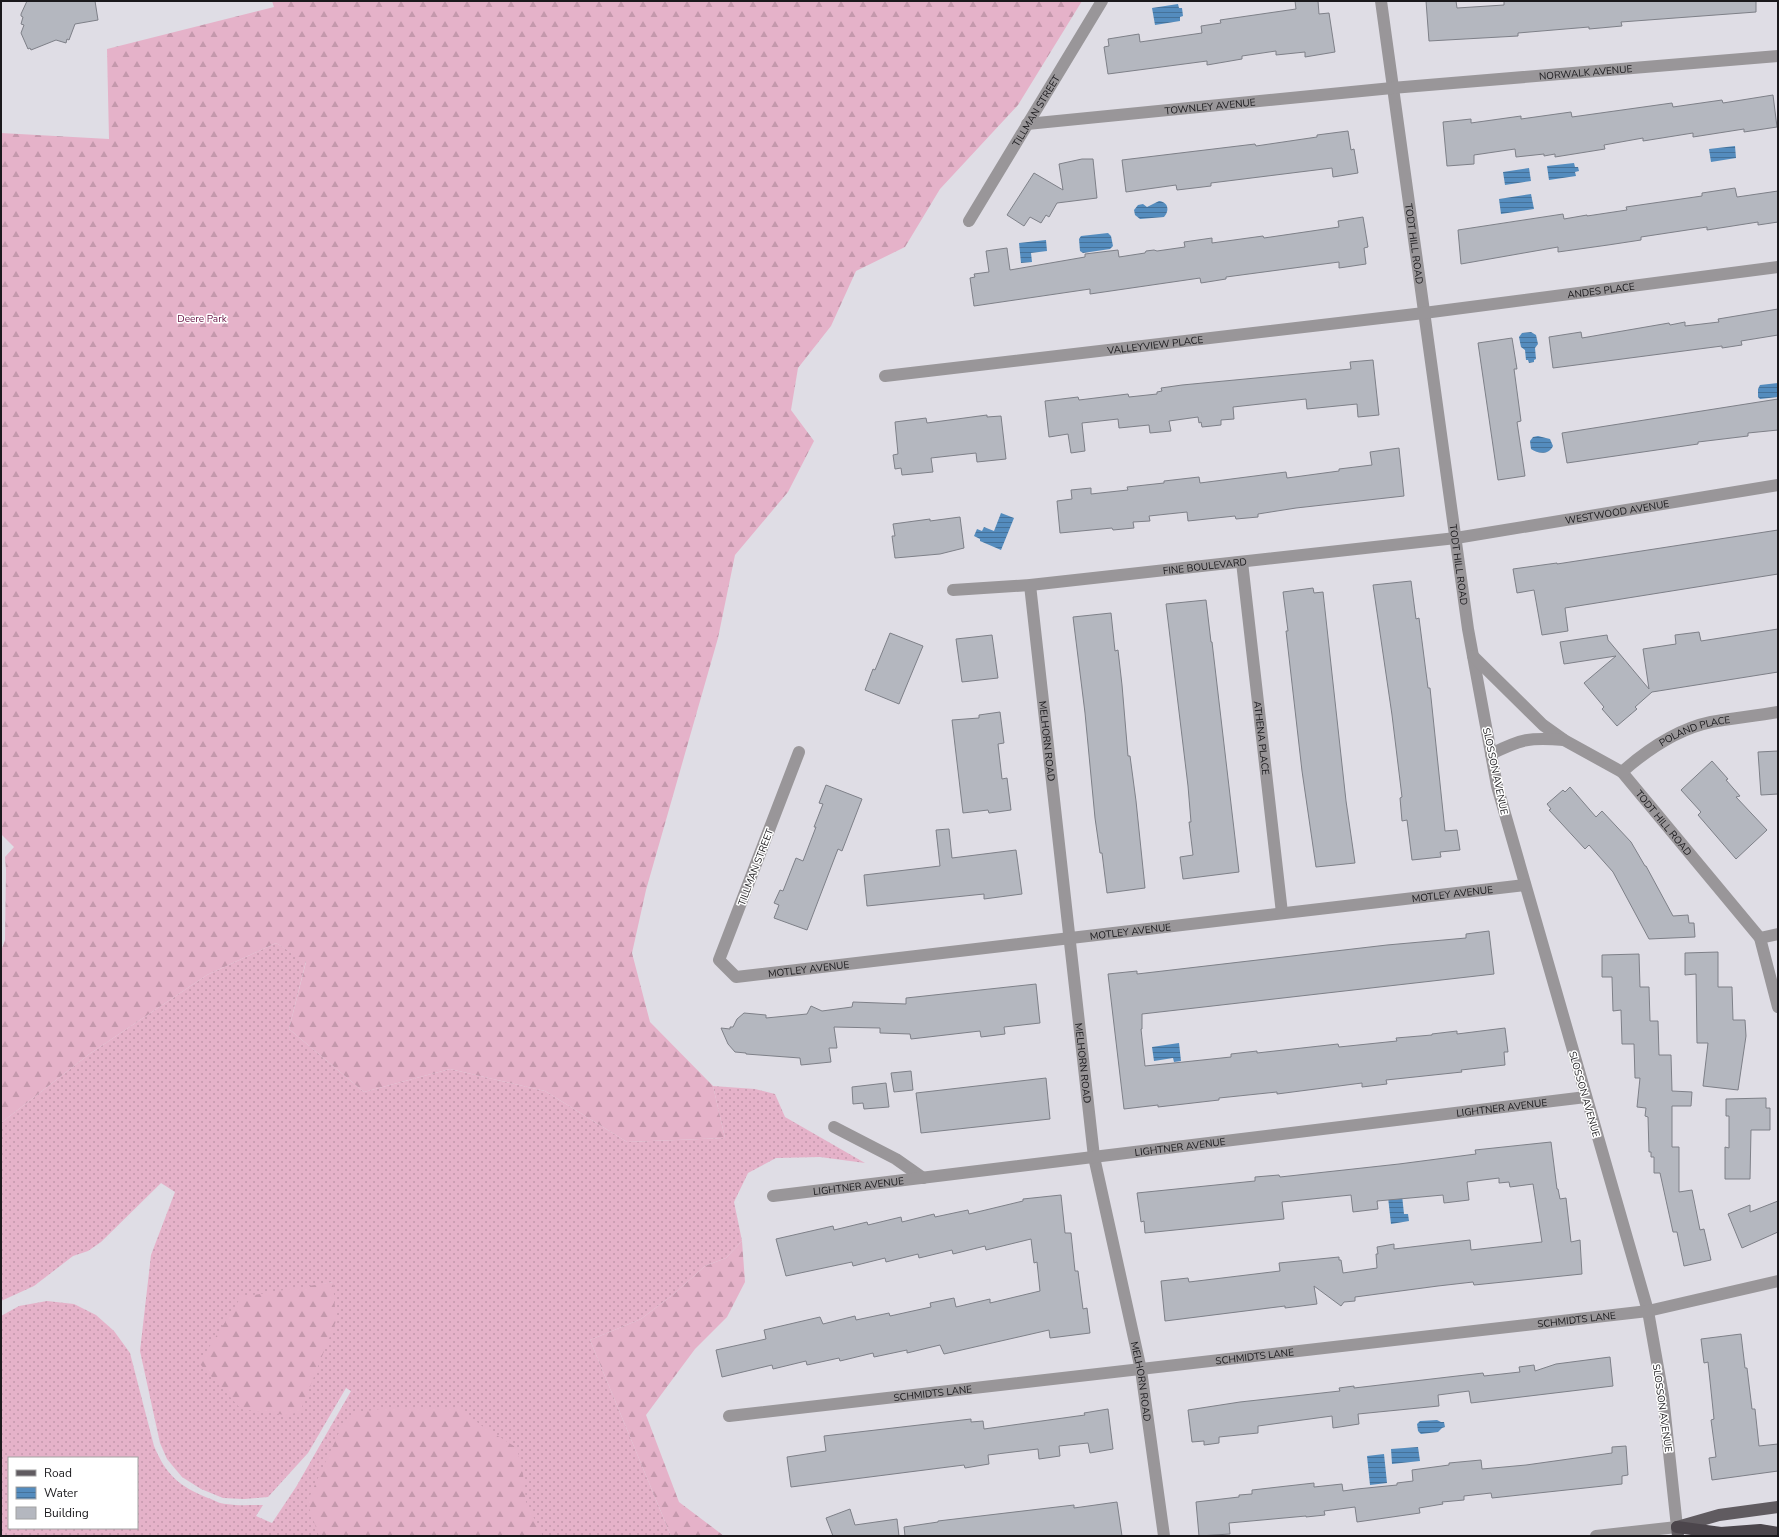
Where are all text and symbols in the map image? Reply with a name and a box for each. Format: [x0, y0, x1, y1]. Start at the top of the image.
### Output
street label: NORWALK AVENUE [1538, 62, 1633, 84]
street label: TILLMAN STREET [1009, 73, 1064, 150]
street label: TOWNLEY AVENUE [1164, 95, 1256, 118]
street label: TODT HILL ROAD [1401, 203, 1426, 285]
street label: ANDES PLACE [1566, 280, 1636, 302]
park label: Deere Park [177, 312, 228, 326]
street label: VALLEYVIEW PLACE [1106, 333, 1204, 358]
street label: WESTWOOD AVENUE [1564, 497, 1670, 528]
street label: TODT HILL ROAD [1446, 523, 1471, 606]
street label: FINE BOULEVARD [1162, 555, 1248, 578]
street label: MELHORN ROAD [1035, 700, 1058, 782]
street label: ATHENA PLACE [1250, 700, 1272, 776]
street label: POLAND PLACE [1657, 713, 1731, 750]
street label: SLOSSON AVENUE [1479, 726, 1511, 816]
street label: TODT HILL ROAD [1632, 787, 1695, 859]
street label: TILLMAN STREET [735, 827, 777, 908]
street label: MOTLEY AVENUE [1411, 883, 1494, 906]
street label: MOTLEY AVENUE [1089, 920, 1172, 944]
street label: MOTLEY AVENUE [767, 958, 850, 981]
street label: MELHORN ROAD [1071, 1022, 1094, 1104]
street label: SLOSSON AVENUE [1565, 1050, 1603, 1139]
street label: LIGHTNER AVENUE [1455, 1096, 1548, 1121]
street label: LIGHTNER AVENUE [1134, 1135, 1227, 1160]
street label: LIGHTNER AVENUE [812, 1174, 905, 1199]
street label: SCHMIDTS LANE [1537, 1309, 1617, 1332]
street label: MELHORN ROAD [1127, 1340, 1154, 1422]
street label: SCHMIDTS LANE [1215, 1345, 1295, 1368]
street label: SLOSSON AVENUE [1649, 1363, 1675, 1453]
street label: SCHMIDTS LANE [893, 1382, 973, 1405]
legend [8, 1457, 138, 1529]
text: Road [44, 1465, 72, 1481]
text: Water [44, 1485, 78, 1501]
text: Building [44, 1505, 89, 1521]

